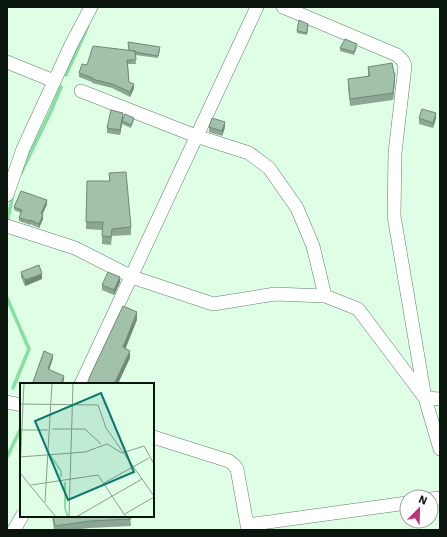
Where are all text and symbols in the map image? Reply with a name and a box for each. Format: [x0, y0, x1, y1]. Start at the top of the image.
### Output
inset map [20, 383, 154, 517]
north arrow [399, 489, 439, 529]
text: N [417, 492, 429, 508]

